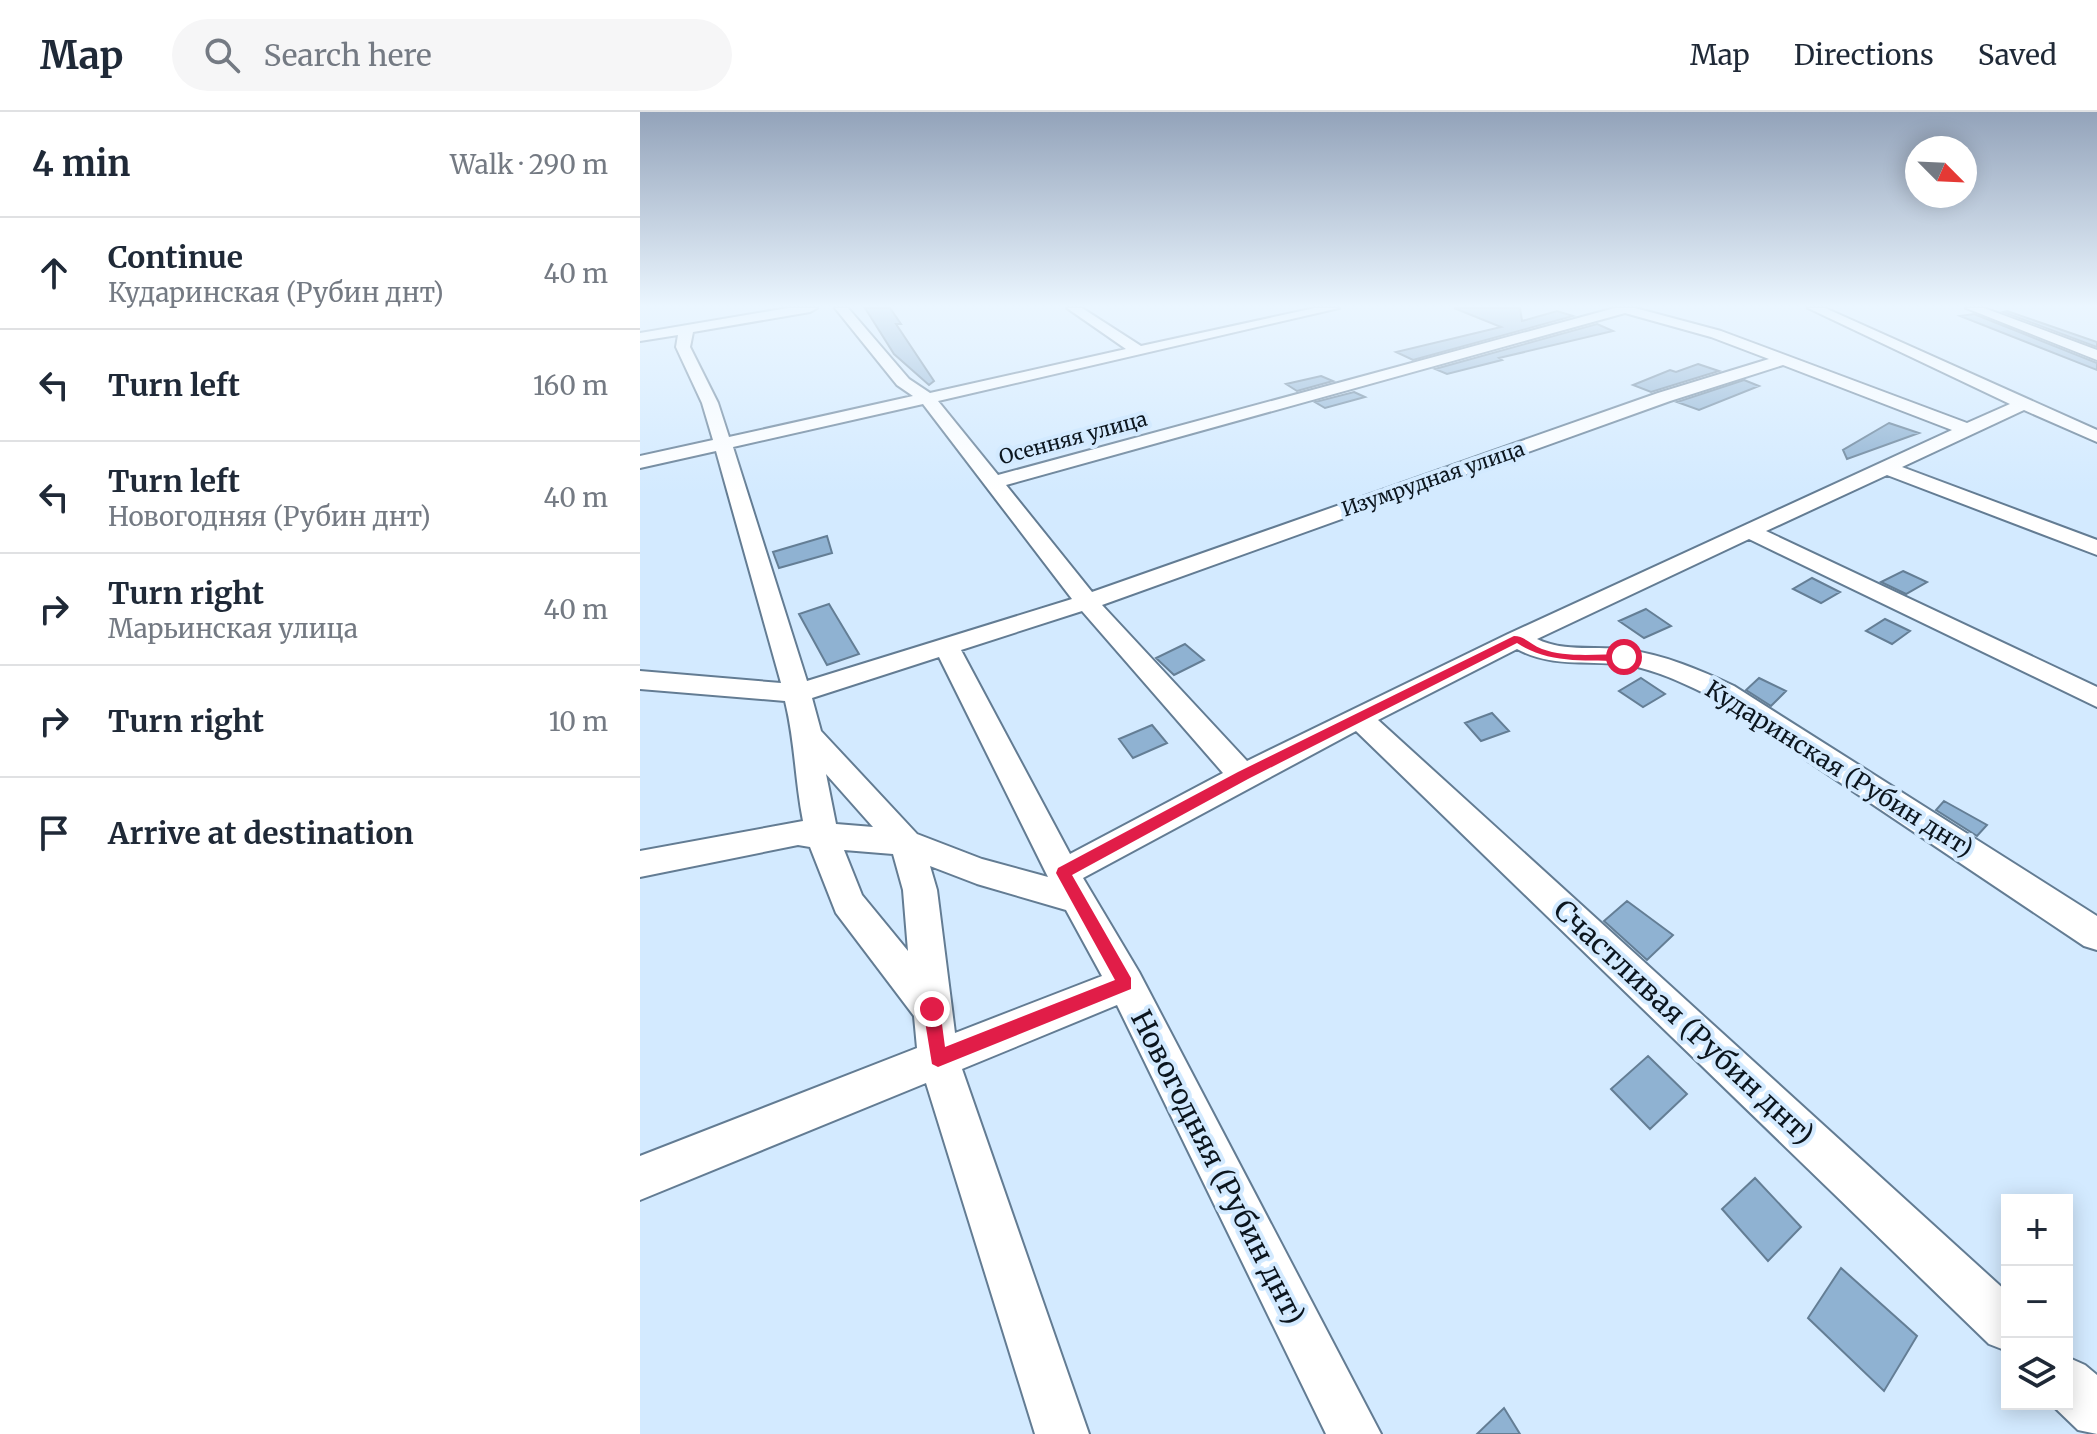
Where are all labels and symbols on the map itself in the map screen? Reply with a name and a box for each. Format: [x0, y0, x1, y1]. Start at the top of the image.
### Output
north arrow [1905, 136, 1977, 208]
street label: Осенняя улица [996, 406, 1150, 469]
street label: Изумрудная улица [1338, 435, 1528, 522]
route start [1606, 639, 1642, 675]
street label: Кударинская (Рубин днт) [1700, 673, 1979, 864]
street label: Счастливая (Рубин днт) [1546, 892, 1822, 1152]
route end [914, 991, 950, 1027]
street label: Новогодняя (Рубин днт) [1123, 1004, 1313, 1330]

